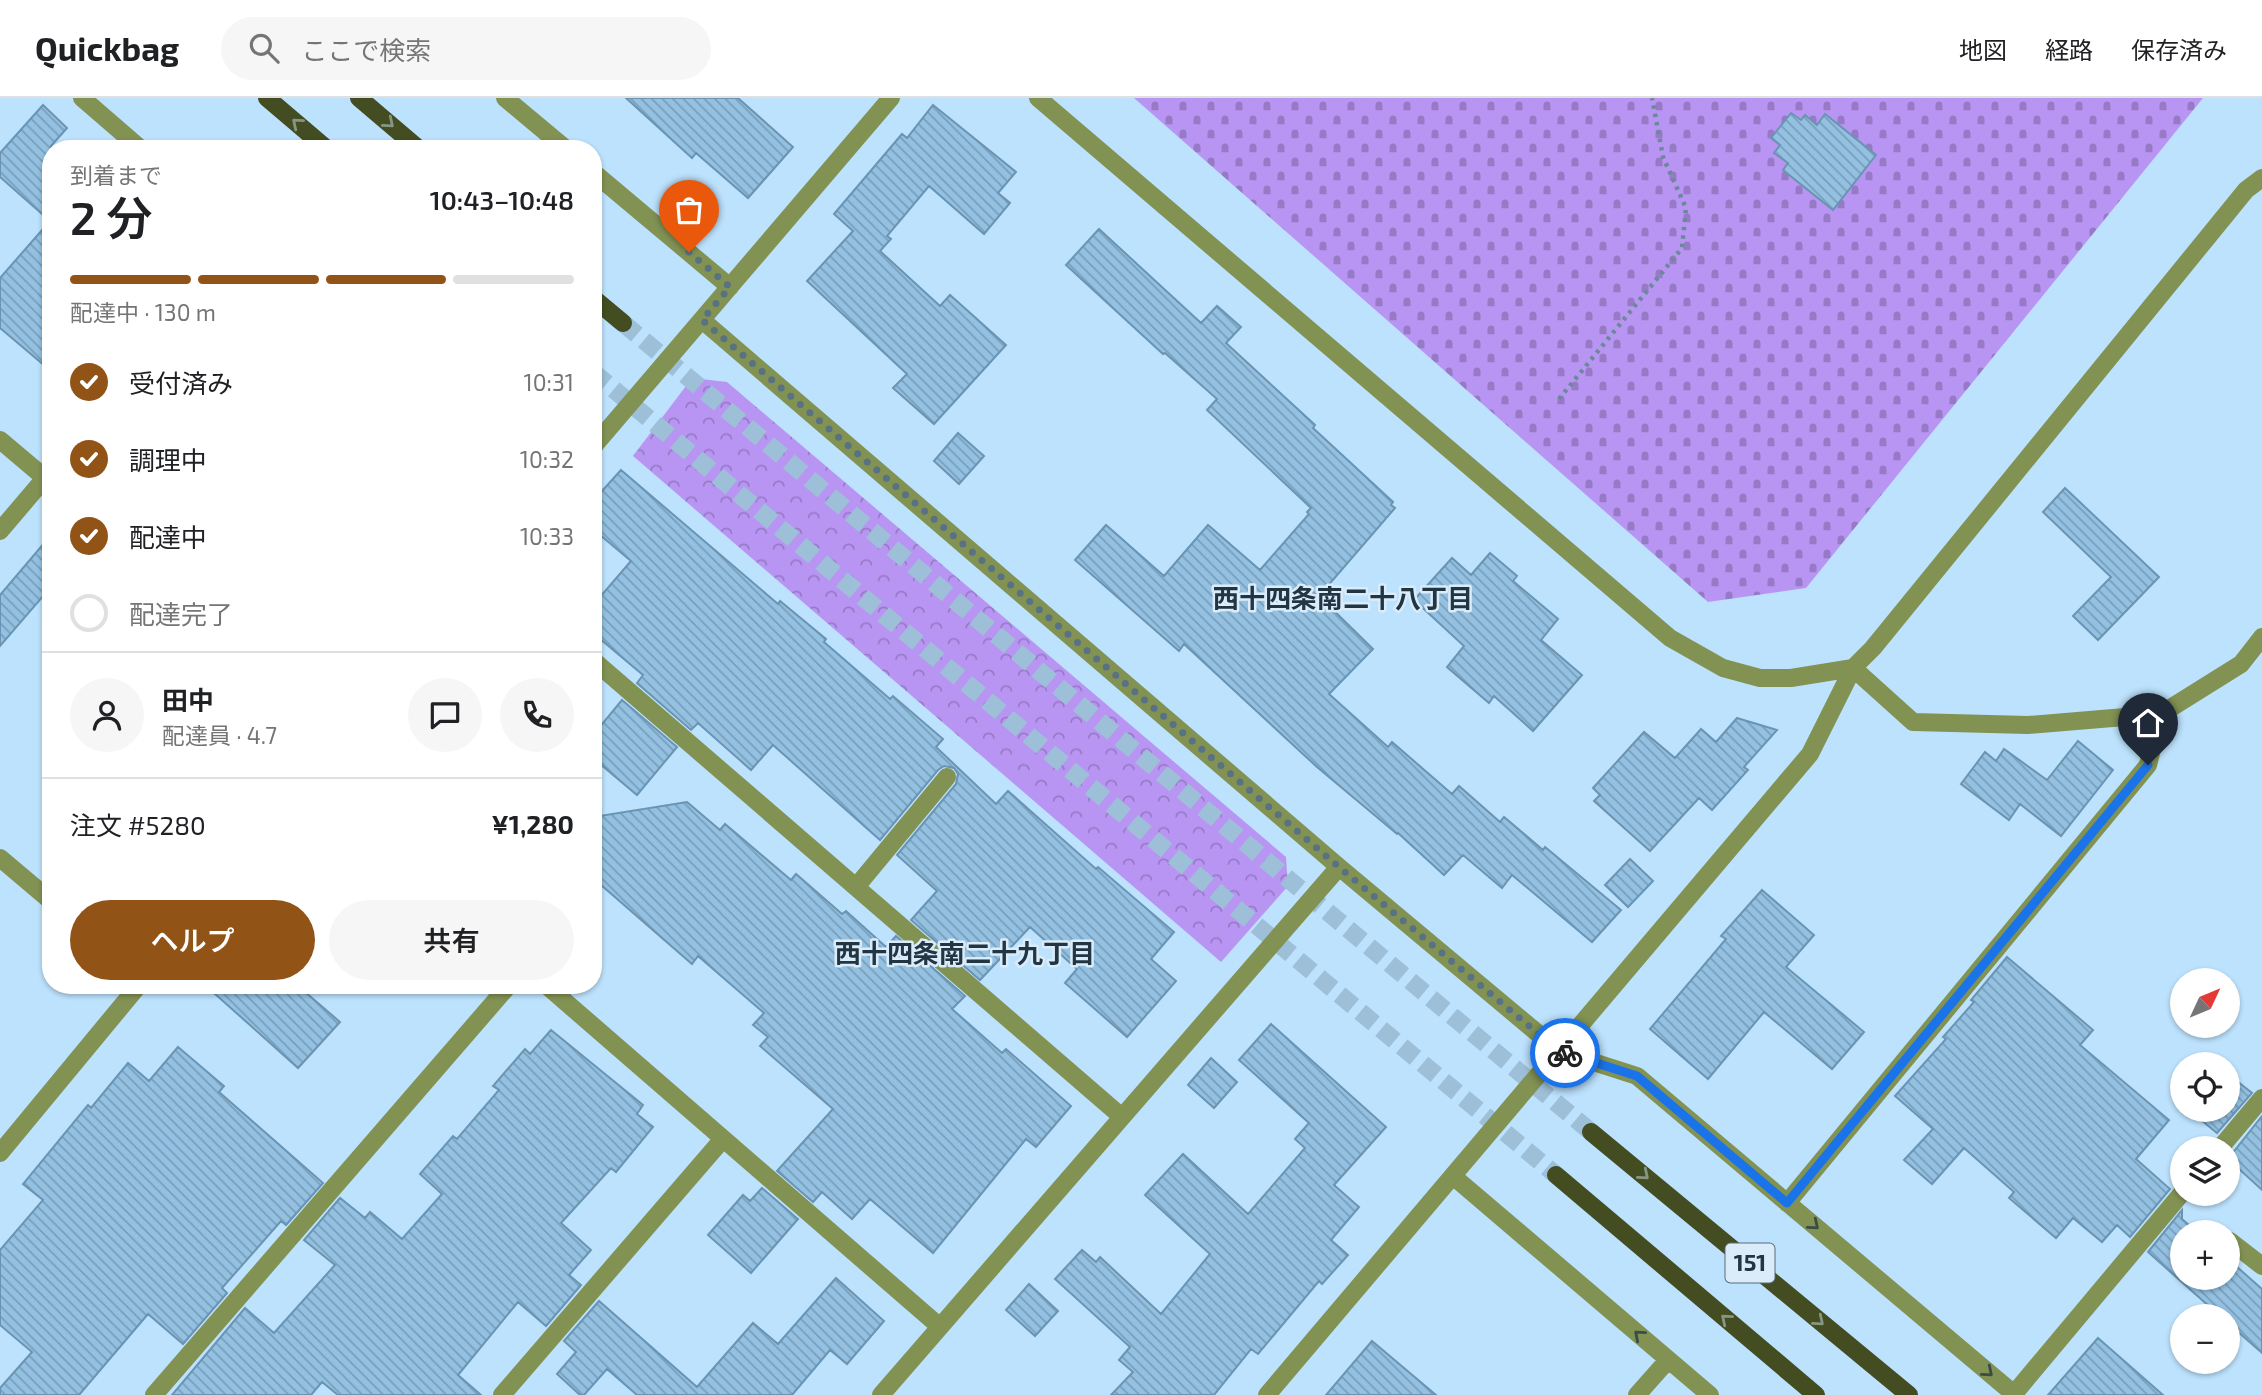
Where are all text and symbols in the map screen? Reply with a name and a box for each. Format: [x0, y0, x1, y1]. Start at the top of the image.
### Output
search box [221, 17, 711, 80]
text: Quickbag [35, 28, 179, 68]
icon: search [245, 29, 283, 67]
text: ここで検索 [301, 34, 431, 65]
text: 地図 [1959, 35, 2007, 64]
text: 経路 [2045, 35, 2093, 64]
text: 保存済み [2131, 35, 2227, 64]
one-way arrow [381, 115, 394, 127]
one-way arrow [292, 119, 305, 131]
text: 到着まで [70, 161, 162, 189]
pin [659, 180, 719, 252]
text: 10:43–10:48 [430, 184, 574, 215]
text: 2 分 [70, 189, 152, 244]
icon: bag [670, 191, 708, 229]
text: 配達中 · 130 m [70, 298, 216, 326]
icon: check [70, 363, 108, 401]
text: 受付済み [129, 367, 233, 398]
text: 10:31 [524, 368, 574, 396]
icon: check [70, 440, 108, 478]
text: 調理中 [129, 444, 207, 475]
text: 10:32 [520, 445, 574, 473]
icon: check [70, 517, 108, 555]
text: 配達中 [129, 521, 207, 552]
text: 10:33 [520, 522, 574, 550]
district label: 西十四条南二十八丁目 [1213, 582, 1473, 613]
text: 配達完了 [129, 598, 233, 629]
button: person [70, 678, 144, 752]
button: chat [408, 678, 482, 752]
button: phone [500, 678, 574, 752]
text: 田中 [162, 684, 214, 715]
pin [2118, 693, 2178, 765]
icon: home [2129, 704, 2167, 742]
text: 配達員 · 4.7 [162, 721, 277, 749]
text: ¥1,280 [492, 808, 574, 839]
text: 注文 #5280 [70, 809, 206, 840]
button: ヘルプ [70, 900, 315, 980]
button: 共有 [329, 900, 574, 980]
district label: 西十四条南二十九丁目 [835, 937, 1095, 968]
north arrow [2170, 968, 2240, 1038]
map controls [2170, 968, 2240, 1374]
courier [1530, 1018, 1600, 1088]
icon: bike [1546, 1034, 1584, 1072]
button: locate [2170, 1052, 2240, 1122]
button: layers [2170, 1136, 2240, 1206]
one-way arrow [1636, 1167, 1648, 1180]
one-way arrow [1806, 1217, 1819, 1229]
button: + [2170, 1220, 2240, 1290]
road number: 151 [1726, 1244, 1774, 1282]
button: − [2170, 1304, 2240, 1374]
one-way arrow [1811, 1312, 1823, 1325]
one-way arrow [1722, 1315, 1735, 1327]
one-way arrow [1634, 1331, 1647, 1343]
one-way arrow [1979, 1364, 1992, 1376]

